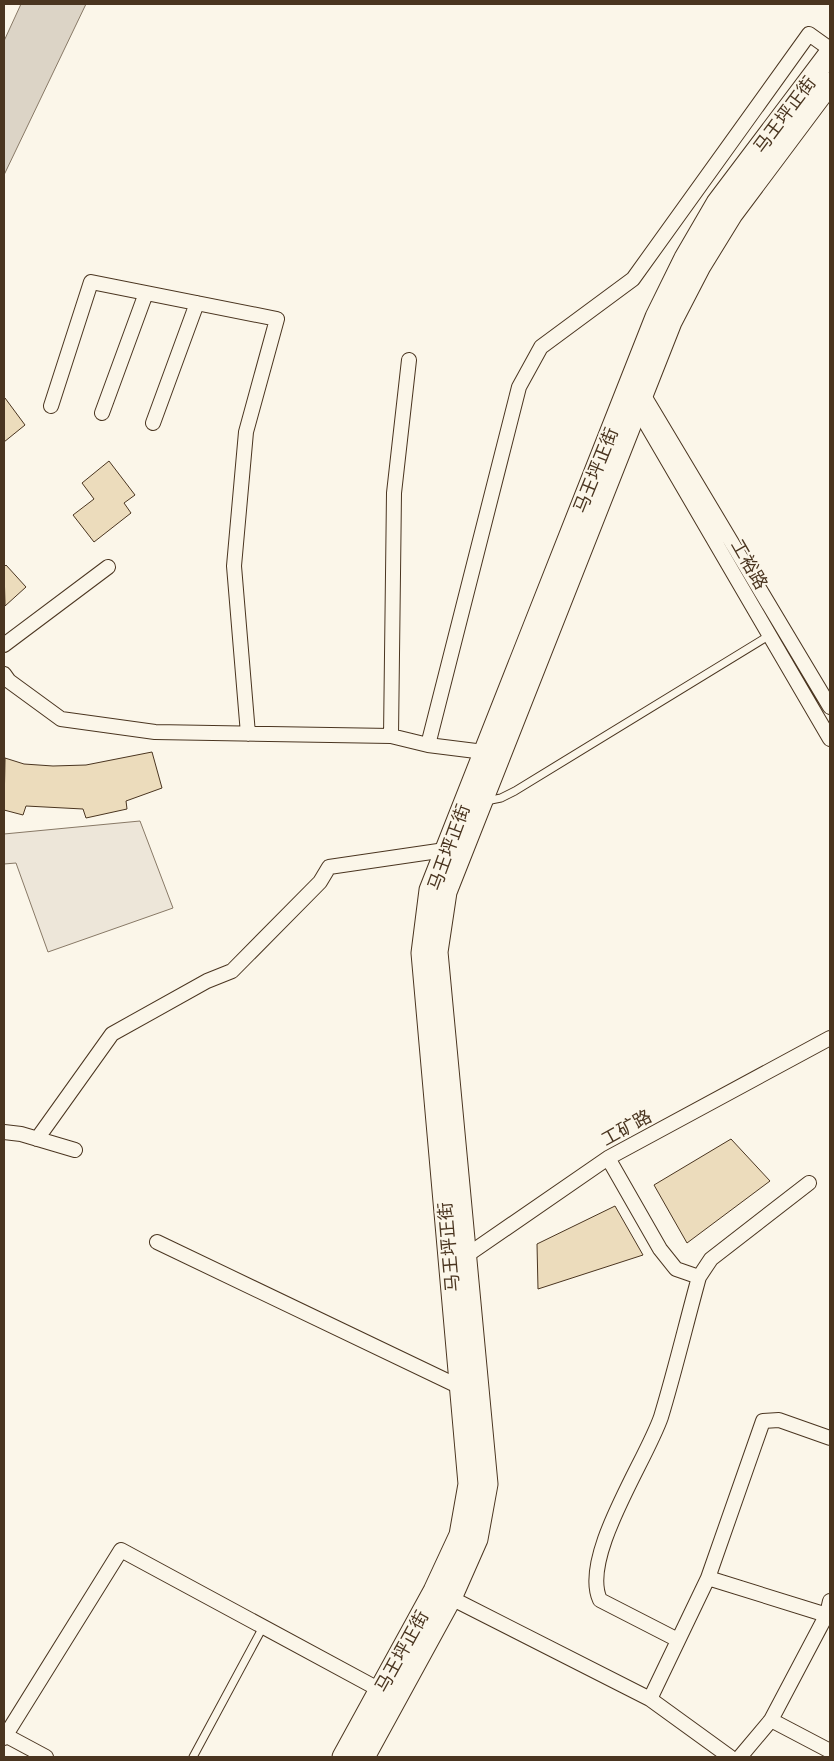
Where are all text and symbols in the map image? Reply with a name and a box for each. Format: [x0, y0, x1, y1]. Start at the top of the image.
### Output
street label: 马王坪正街 [749, 72, 819, 156]
street label: 马王坪正街 [569, 425, 621, 515]
street label: 工裕路 [728, 536, 772, 592]
street label: 马王坪正街 [423, 801, 473, 893]
street label: 工矿路 [598, 1105, 654, 1149]
street label: 马王坪正街 [434, 1201, 462, 1293]
street label: 马王坪正街 [370, 1607, 432, 1695]

